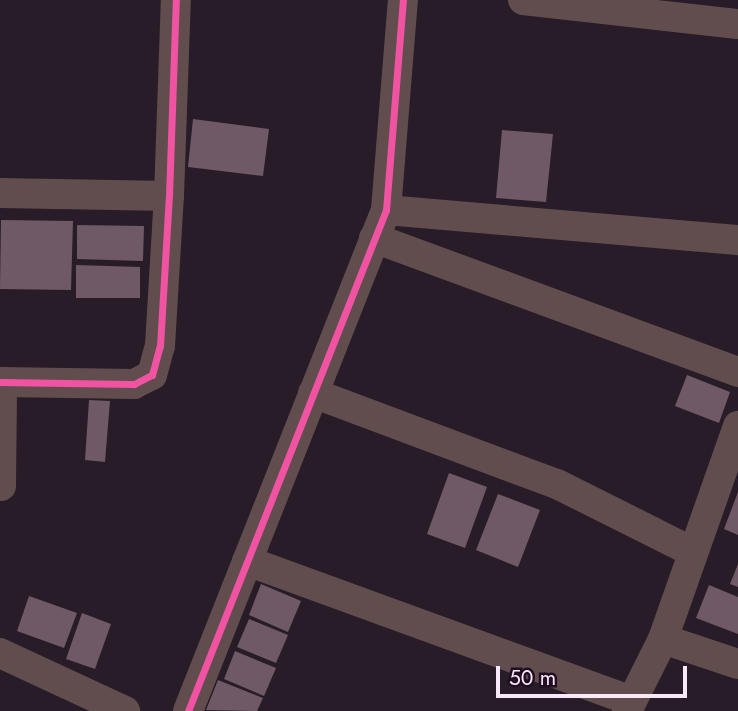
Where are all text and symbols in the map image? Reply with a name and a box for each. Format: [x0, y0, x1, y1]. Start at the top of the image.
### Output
scale bar [500, 652, 691, 696]
text: 50 m [509, 663, 556, 693]

